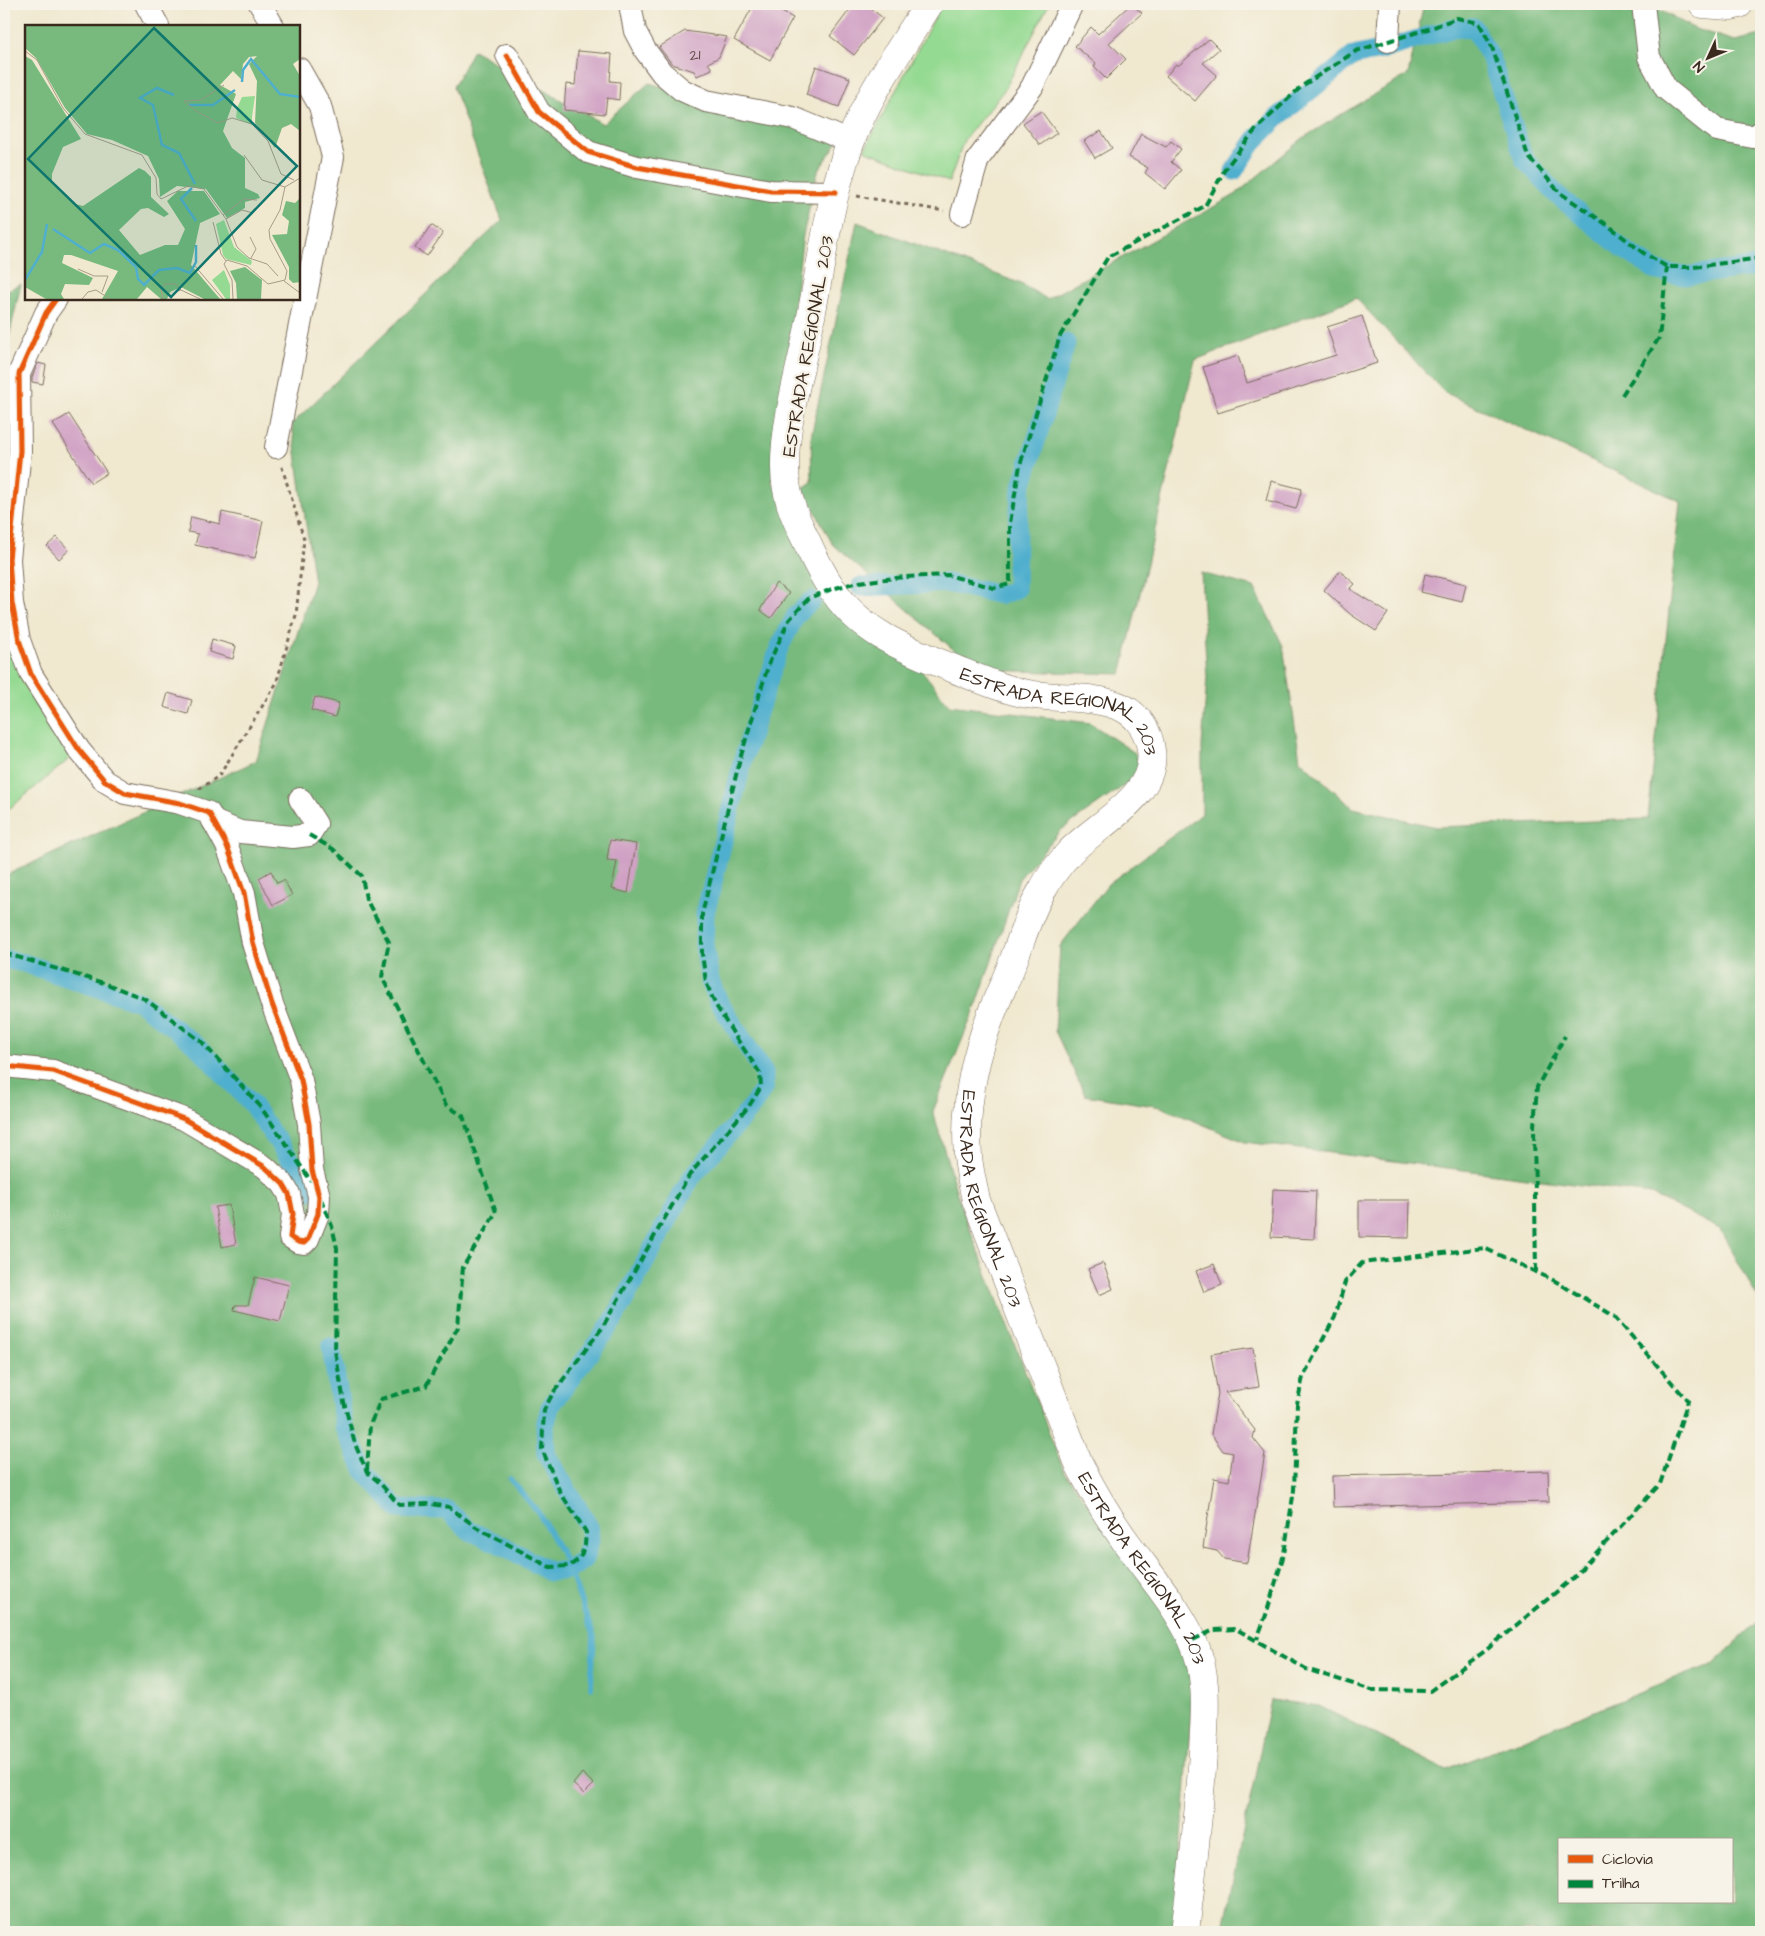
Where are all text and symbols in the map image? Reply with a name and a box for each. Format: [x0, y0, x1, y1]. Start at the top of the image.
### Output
inset map [25, 25, 300, 300]
north arrow [1682, 32, 1732, 82]
house number: 21 [689, 44, 701, 66]
text: N [1689, 56, 1710, 76]
street label: ESTRADA REGIONAL 203 [776, 233, 841, 459]
street label: ESTRADA REGIONAL 203 [956, 661, 1164, 757]
street label: ESTRADA REGIONAL 203 [952, 1088, 1029, 1312]
street label: ESTRADA REGIONAL 203 [1070, 1467, 1212, 1667]
legend [1558, 1838, 1732, 1904]
text: Ciclovia [1602, 1849, 1653, 1870]
text: Trilha [1602, 1873, 1640, 1894]

